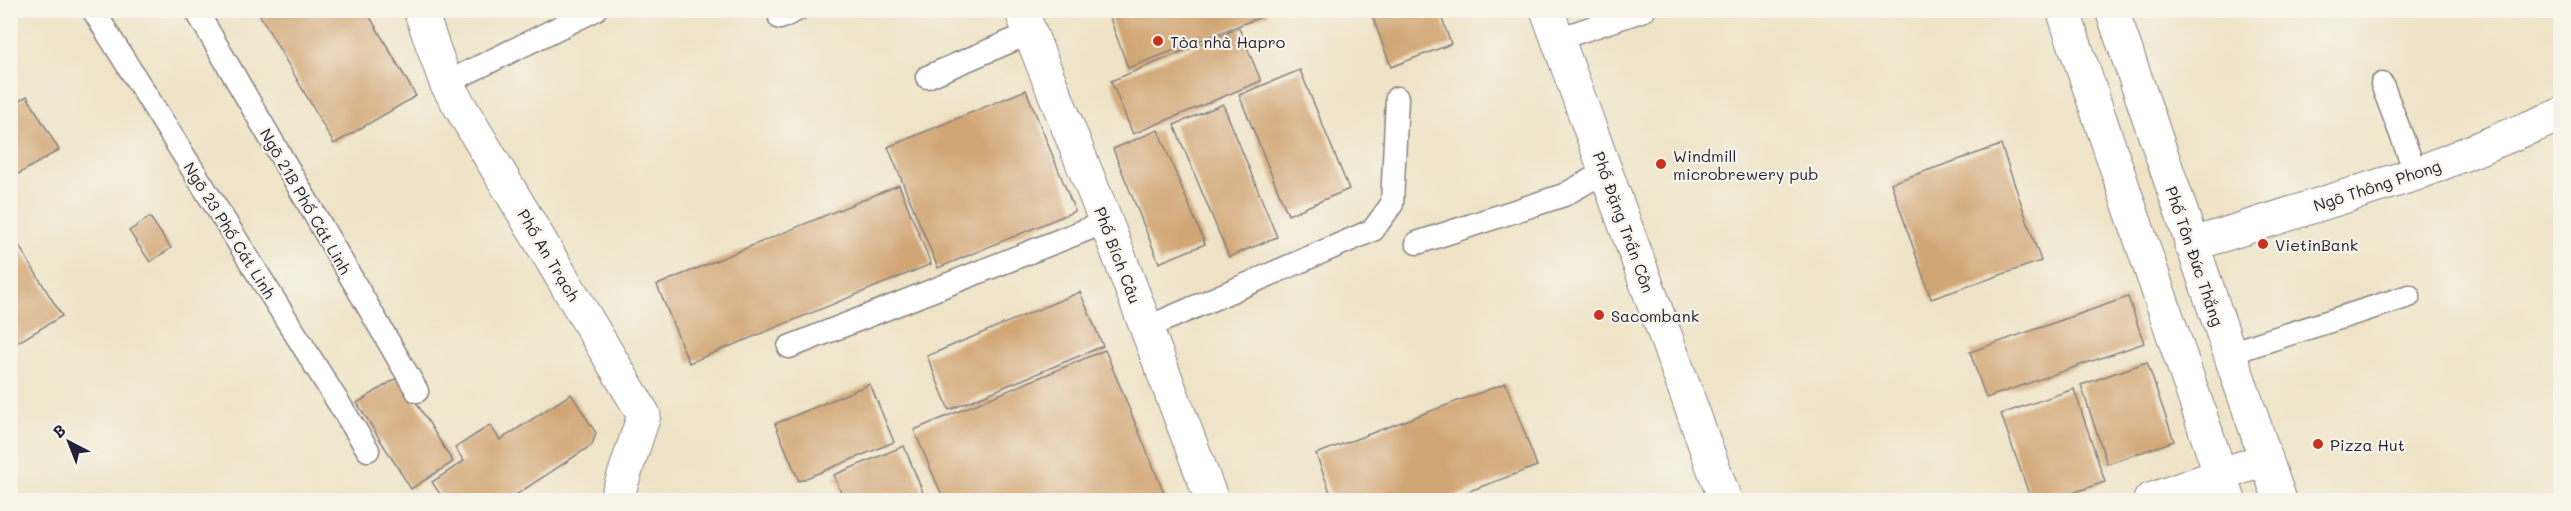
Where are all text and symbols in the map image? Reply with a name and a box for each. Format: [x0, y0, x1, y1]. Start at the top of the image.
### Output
place label: Tòa nhà Hapro [1170, 31, 1285, 52]
marker: Tòa nhà Hapro [1151, 34, 1165, 48]
street label: Ngõ 21B Phố Cát Linh [256, 124, 356, 278]
place label: Windmill microbrewery pub [1673, 145, 1818, 184]
street label: Phố Đặng Trần Côn [1589, 148, 1659, 296]
street label: Ngõ Thông Phong [2311, 154, 2443, 216]
marker: Windmill microbrewery pub [1654, 157, 1668, 171]
street label: Ngõ 23 Phố Cát Linh [179, 158, 281, 302]
street label: Phố Tôn Đức Thắng [2161, 183, 2229, 329]
street label: Phố Bích Câu [1090, 204, 1146, 306]
street label: Phố An Trạch [513, 205, 585, 305]
place label: VietinBank [2275, 234, 2358, 255]
marker: VietinBank [2256, 237, 2270, 251]
place label: Sacombank [1611, 305, 1699, 326]
marker: Sacombank [1592, 308, 1606, 322]
north arrow [39, 412, 99, 472]
text: B [48, 419, 70, 442]
place label: Pizza Hut [2330, 434, 2405, 455]
marker: Pizza Hut [2311, 437, 2325, 451]

